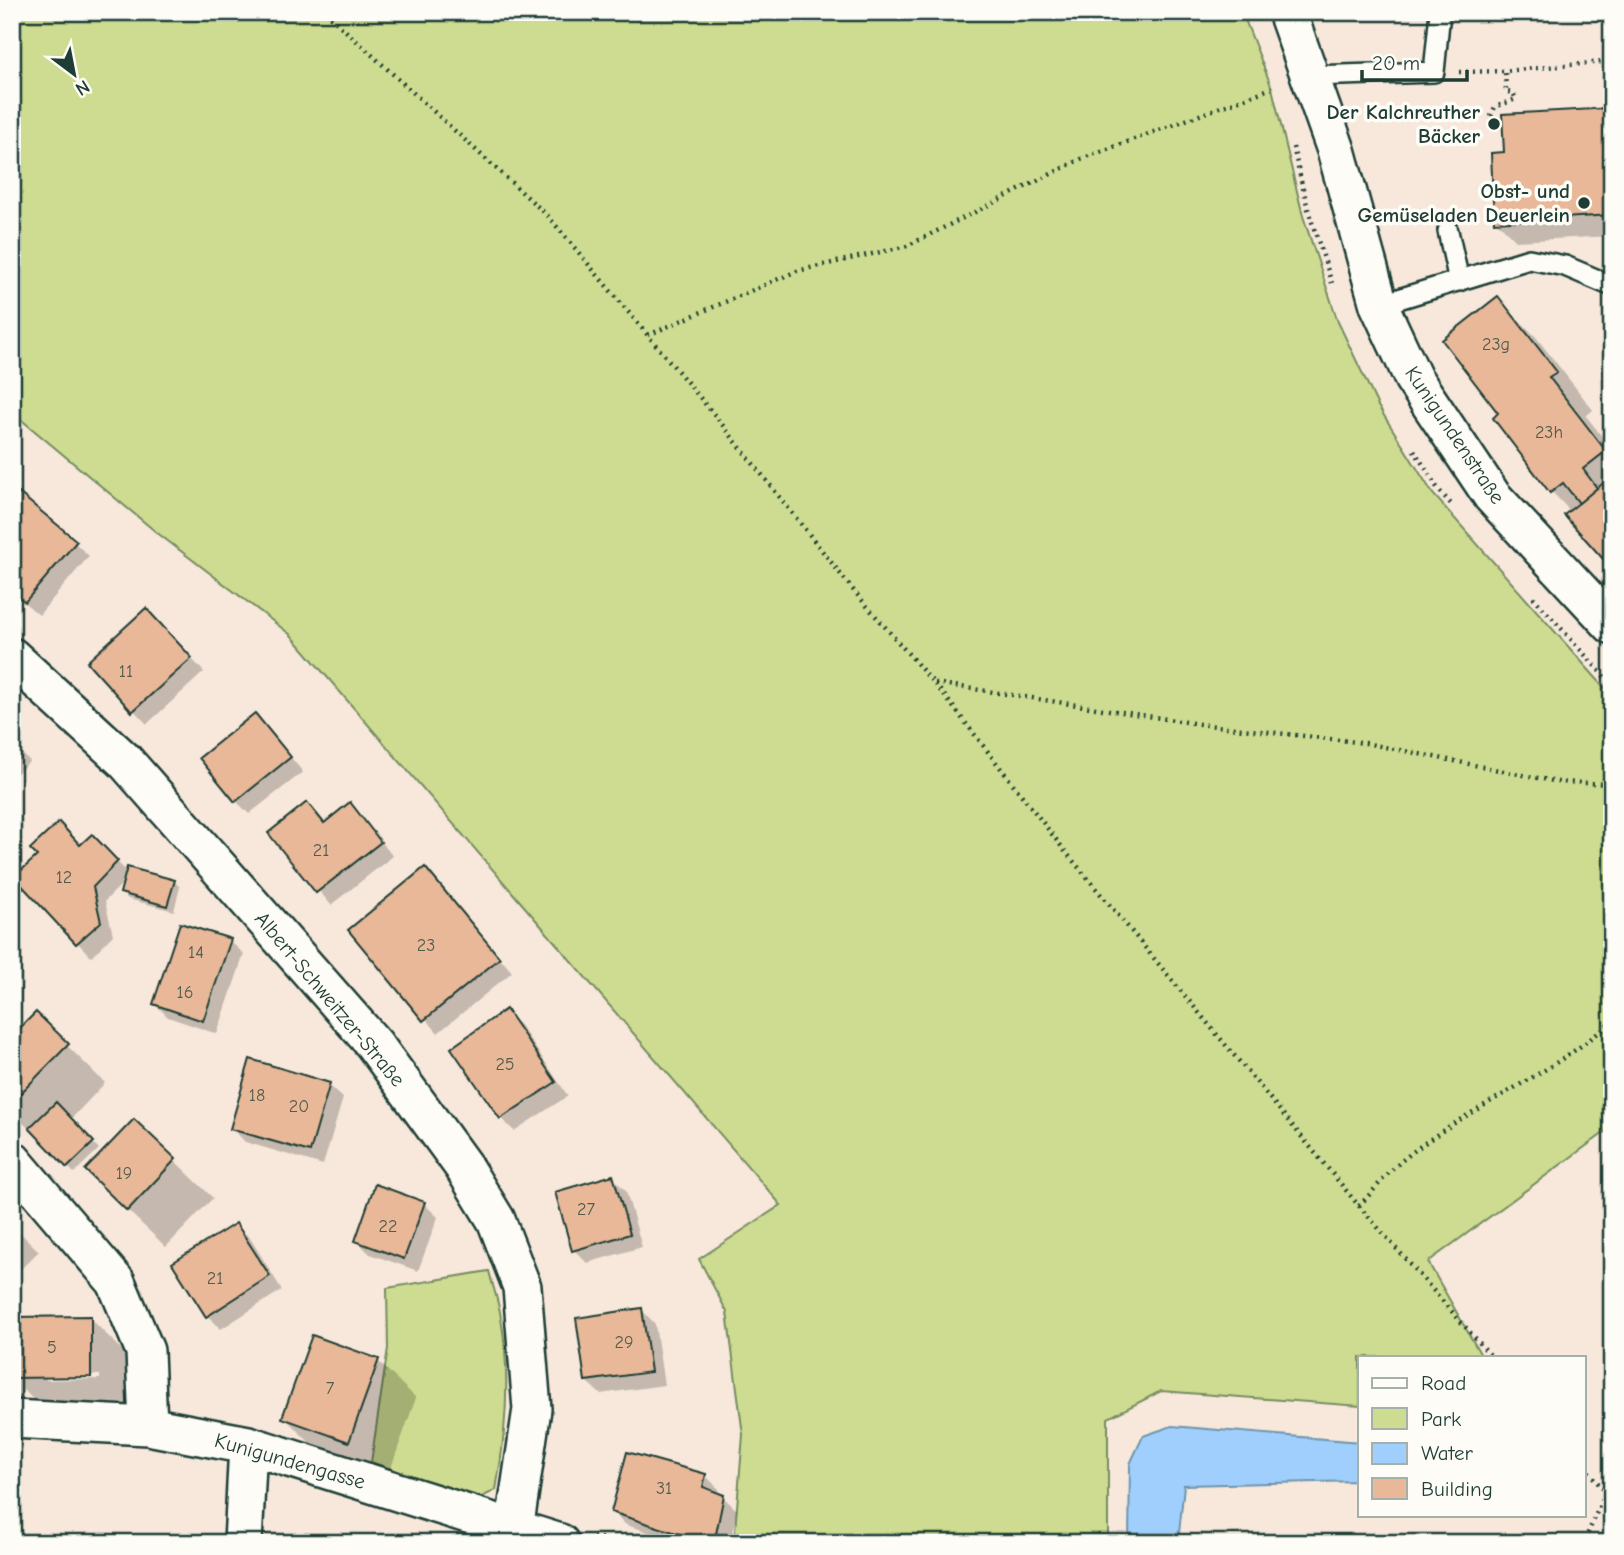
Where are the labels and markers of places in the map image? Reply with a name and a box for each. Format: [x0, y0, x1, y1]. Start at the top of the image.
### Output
place label: Der Kalchreuther Bäcker [1326, 100, 1481, 148]
marker: Der Kalchreuther Bäcker [1486, 116, 1502, 132]
place label: Obst- und Gemüseladen Deuerlein [1357, 179, 1570, 227]
marker: Obst- und Gemüseladen Deuerlein [1576, 195, 1592, 211]

